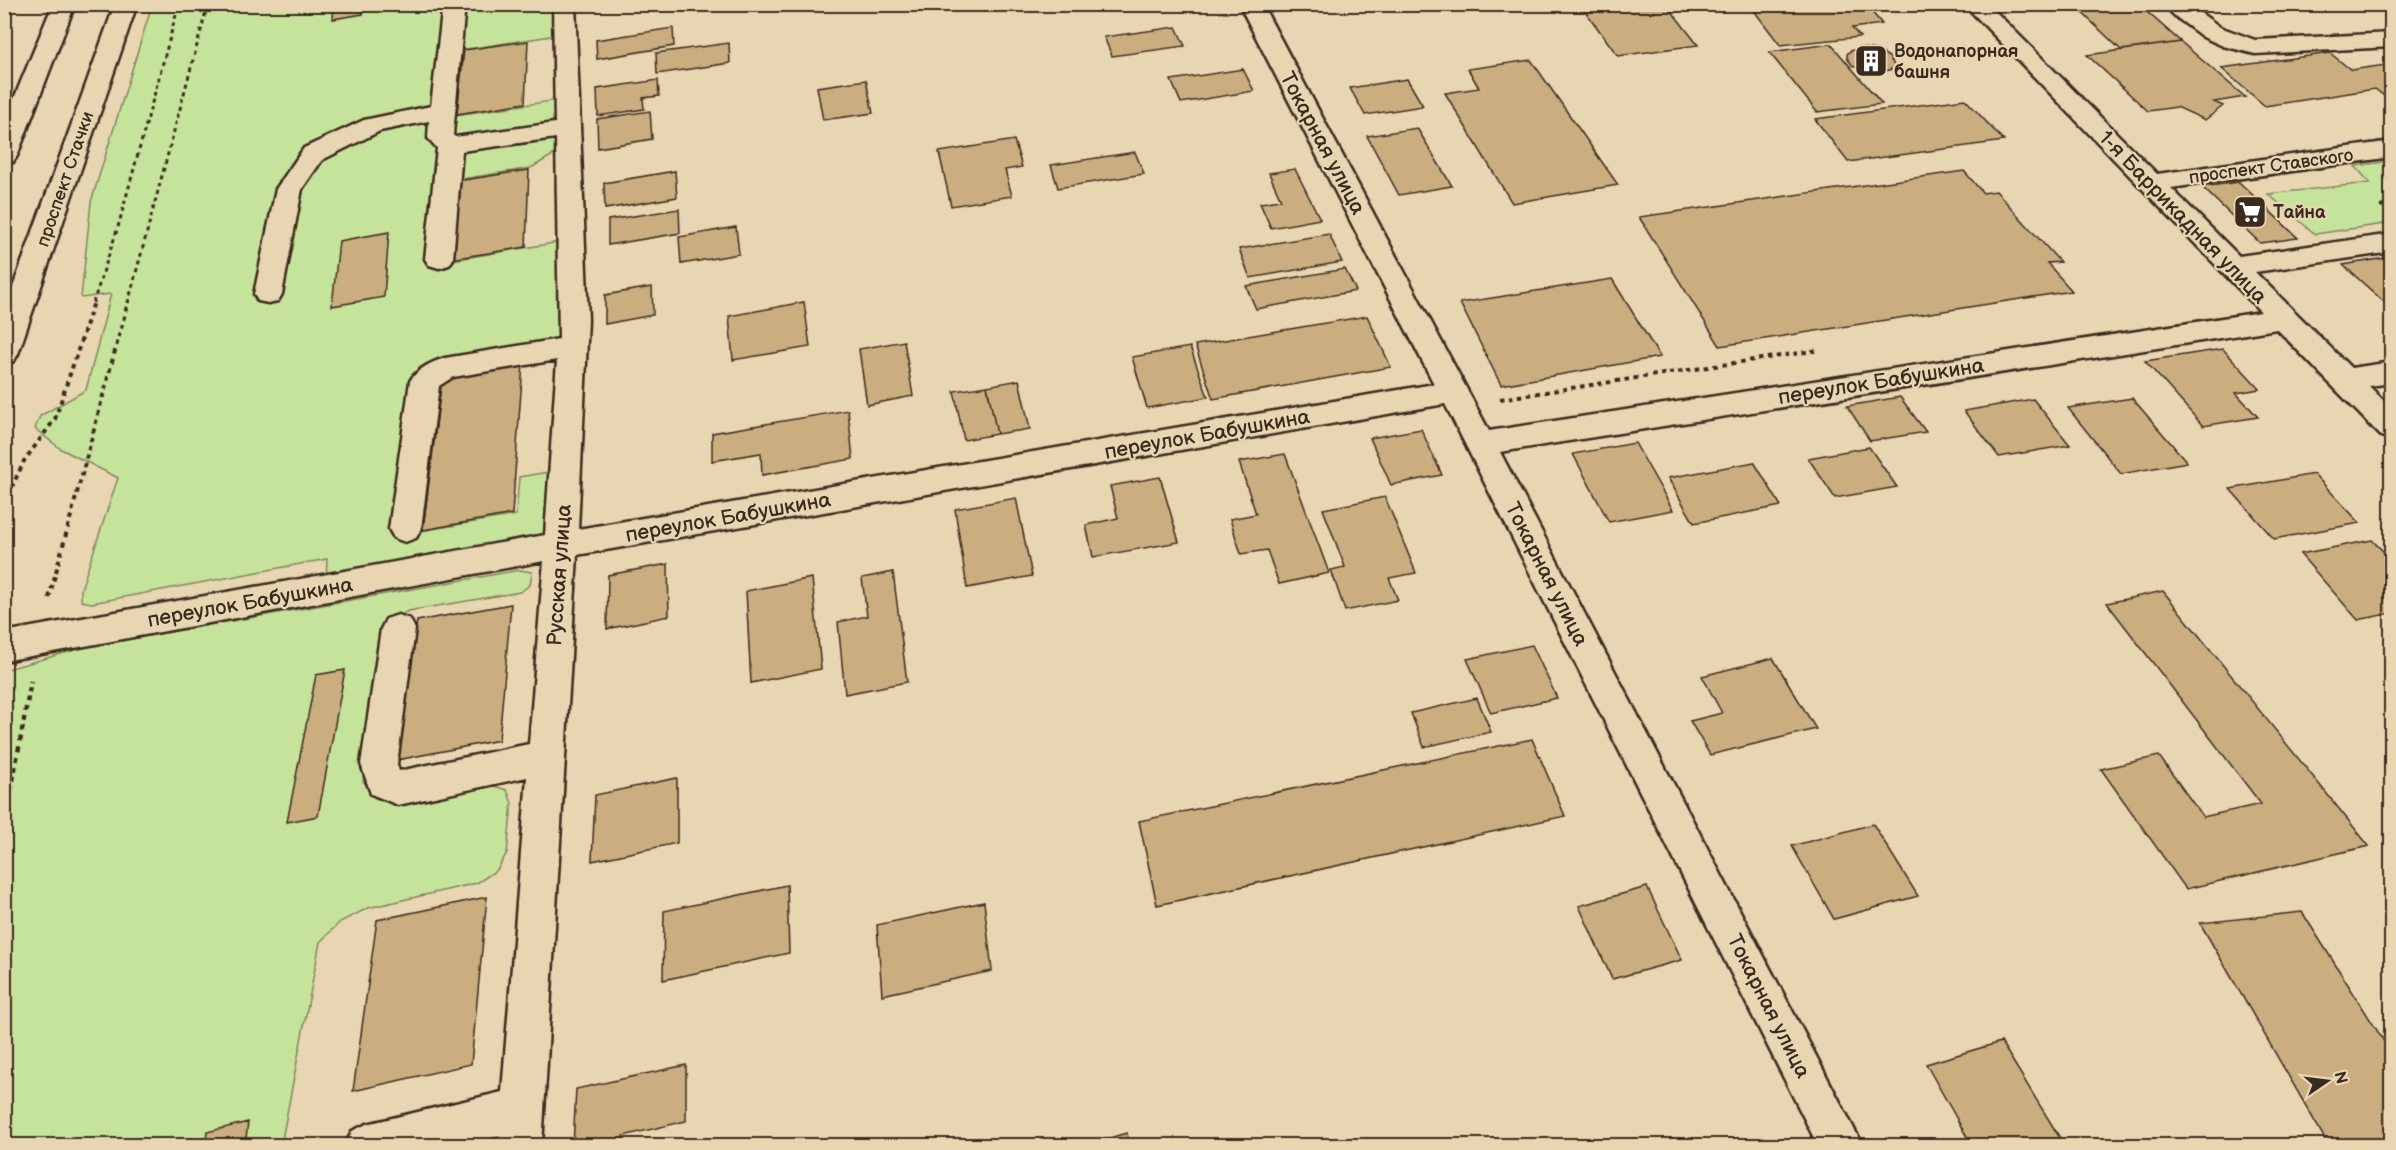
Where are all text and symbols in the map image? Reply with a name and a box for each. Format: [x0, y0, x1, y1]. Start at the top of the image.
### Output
place label: Водонапорная башня [1894, 41, 2018, 83]
building icon: Водонапорная башня [1853, 43, 1889, 79]
street label: Токарная улица [1274, 68, 1371, 219]
street label: проспект Стачки [32, 109, 98, 250]
street label: 1-я Баррикадная улица [2093, 125, 2272, 310]
street label: проспект Ставского [2188, 145, 2355, 188]
supermarket icon: Тайна [2232, 194, 2268, 230]
place label: Тайна [2273, 202, 2326, 223]
street label: переулок Бабушкина [1776, 353, 1987, 410]
street label: переулок Бабушкина [1102, 404, 1312, 465]
street label: переулок Бабушкина [623, 487, 833, 548]
street label: Токарная улица [1500, 498, 1594, 651]
street label: Русская улица [542, 503, 577, 647]
street label: переулок Бабушкина [145, 572, 355, 633]
street label: Токарная улица [1722, 930, 1816, 1083]
north arrow [2297, 1051, 2357, 1111]
text: N [2329, 1070, 2351, 1086]

